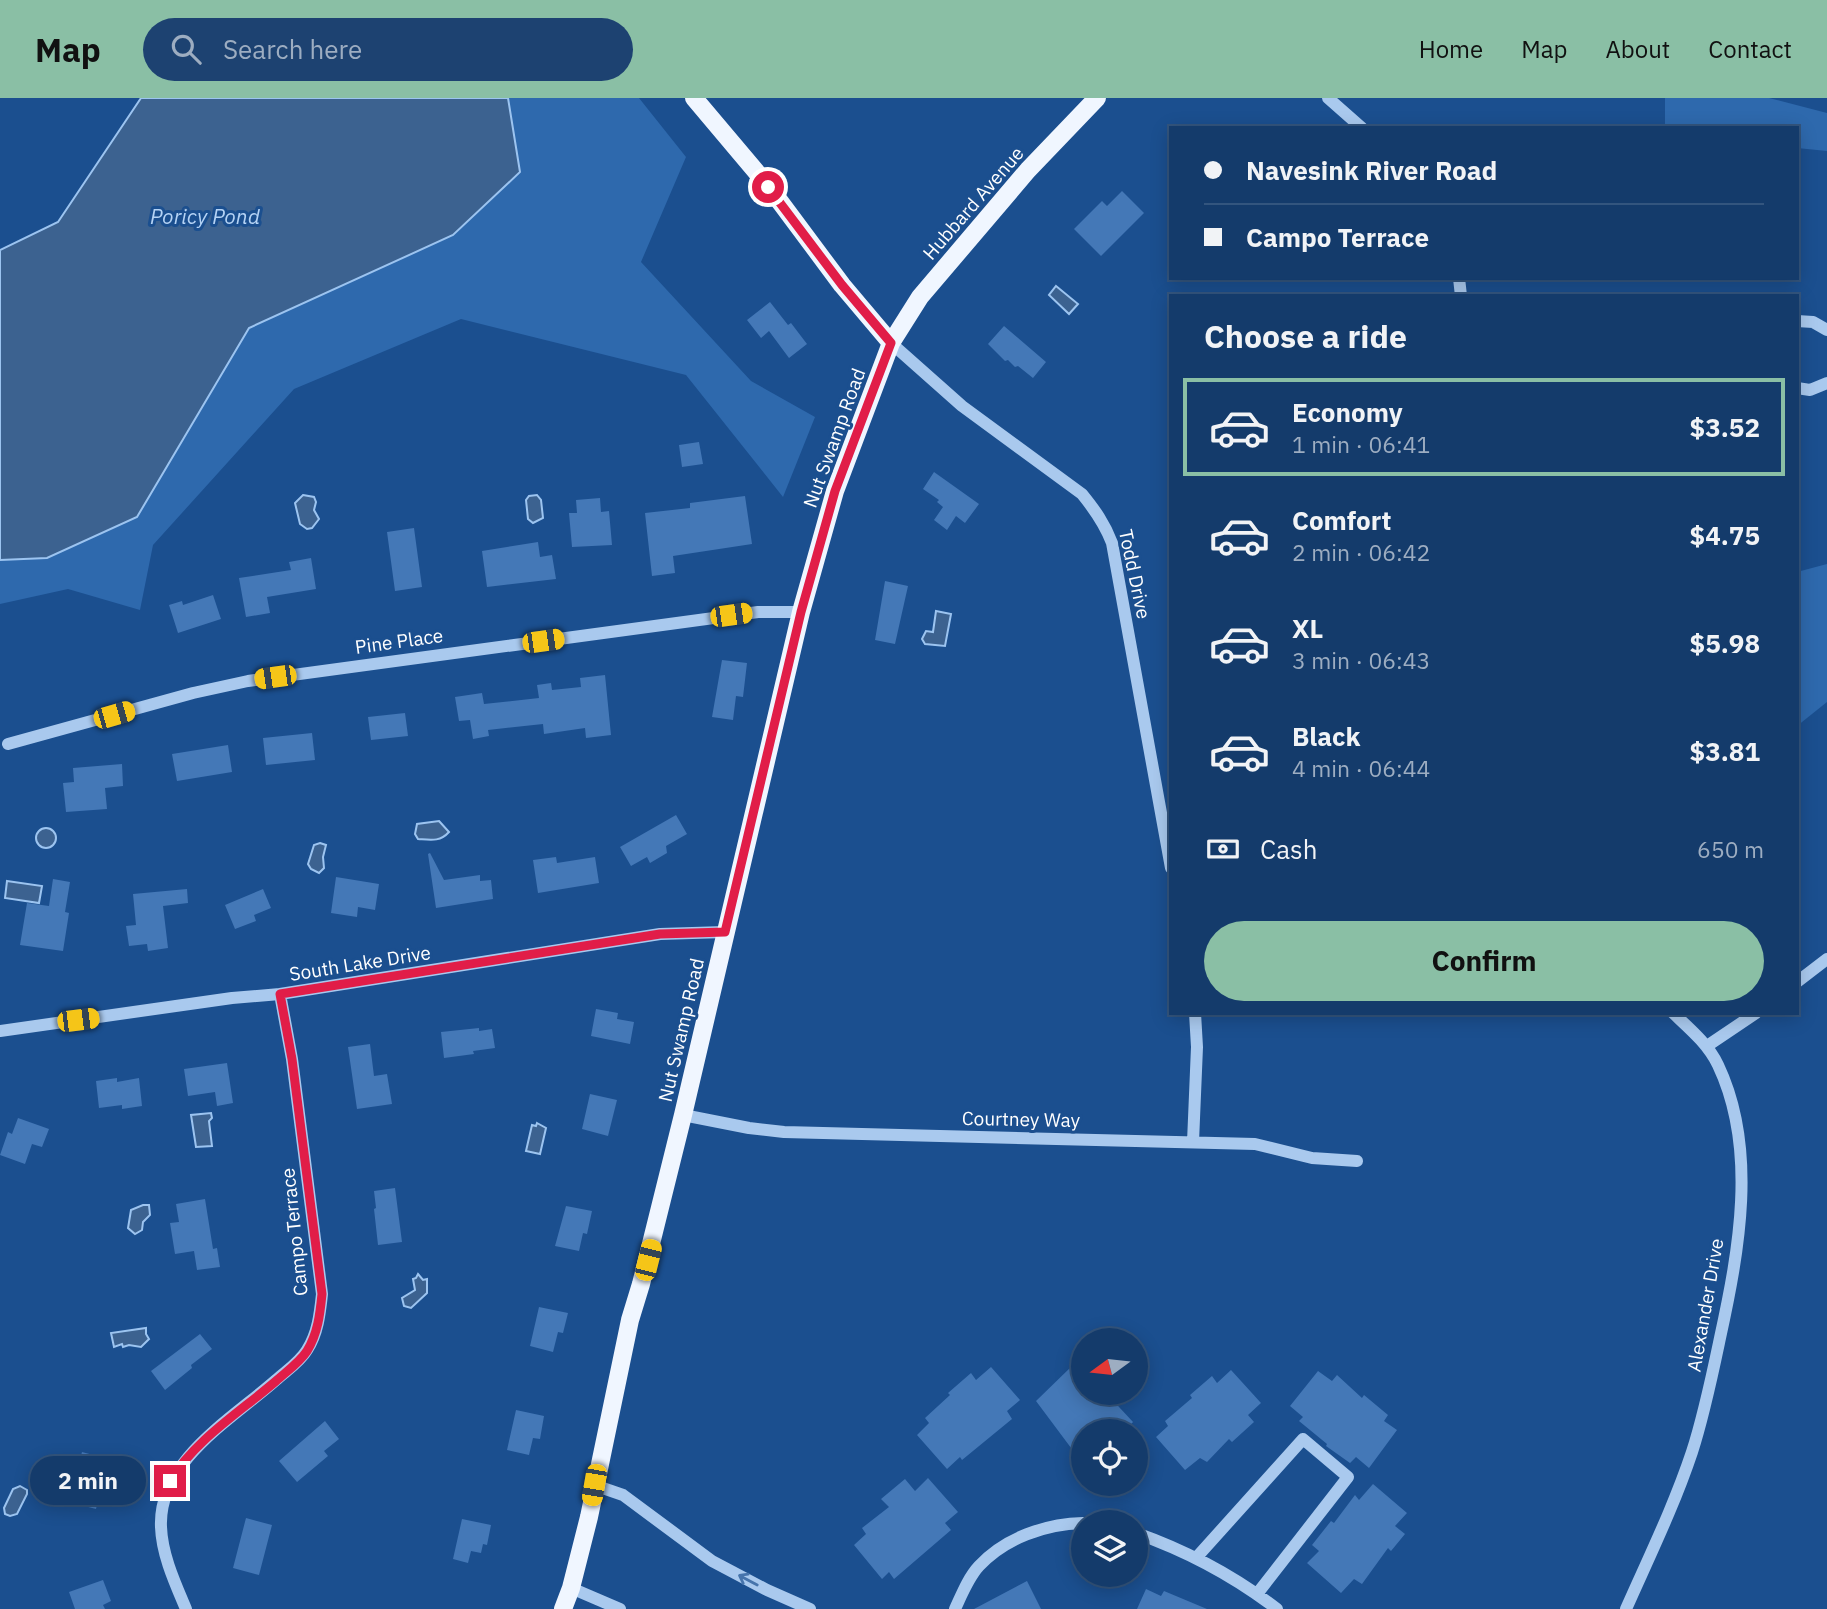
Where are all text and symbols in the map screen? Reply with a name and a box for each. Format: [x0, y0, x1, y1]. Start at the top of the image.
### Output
search box [143, 18, 633, 81]
text: Map [35, 28, 101, 71]
icon: search [167, 30, 205, 68]
text: Search here [223, 32, 362, 66]
text: Home [1419, 33, 1483, 65]
text: Map [1521, 33, 1567, 65]
text: About [1605, 33, 1670, 65]
text: Contact [1708, 33, 1792, 65]
street label: Hubbard Avenue [917, 141, 1029, 265]
text: Navesink River Road [1246, 153, 1497, 187]
route start [752, 171, 784, 203]
water label: Poricy Pond [150, 202, 261, 230]
text: Campo Terrace [1246, 220, 1429, 254]
text: Choose a ride [1204, 315, 1407, 357]
street label: Nut Swamp Road [798, 365, 870, 511]
text: Economy [1292, 395, 1403, 429]
icon: car [1208, 396, 1271, 459]
text: $3.52 [1690, 410, 1760, 444]
text: 1 min · 06:41 [1292, 429, 1430, 459]
text: Comfort [1292, 503, 1391, 537]
icon: car [1208, 504, 1271, 567]
text: $4.75 [1690, 518, 1760, 552]
street label: Todd Drive [1114, 527, 1156, 621]
text: 2 min · 06:42 [1292, 537, 1430, 567]
car [709, 602, 754, 628]
text: XL [1292, 611, 1323, 645]
icon: car [1208, 612, 1271, 675]
street label: Pine Place [353, 623, 445, 659]
text: $5.98 [1690, 626, 1760, 660]
car [521, 628, 566, 654]
text: 3 min · 06:43 [1292, 645, 1430, 675]
car [253, 664, 298, 690]
car [91, 699, 138, 731]
text: Black [1292, 719, 1360, 753]
icon: car [1208, 720, 1271, 783]
text: $3.81 [1690, 734, 1760, 768]
text: 4 min · 06:44 [1292, 753, 1430, 783]
icon: cash [1204, 830, 1242, 868]
text: Cash [1260, 832, 1317, 866]
text: 650 m [1697, 834, 1764, 864]
button: Confirm [1204, 921, 1764, 1001]
street label: South Lake Drive [288, 940, 432, 986]
street label: Nut Swamp Road [653, 956, 709, 1104]
car [56, 1007, 101, 1033]
street label: Courtney Way [962, 1106, 1081, 1132]
street label: Campo Terrace [275, 1167, 313, 1297]
street label: Alexander Drive [1681, 1236, 1729, 1374]
car [633, 1237, 664, 1283]
north arrow [1071, 1328, 1148, 1405]
map controls [1071, 1328, 1148, 1587]
button: locate [1071, 1419, 1148, 1496]
callout: 2 min [30, 1456, 146, 1506]
car [581, 1462, 608, 1508]
text: 2 min [58, 1465, 118, 1495]
route end [154, 1465, 186, 1497]
button: layers [1071, 1510, 1148, 1587]
one-way arrow [738, 1573, 759, 1587]

